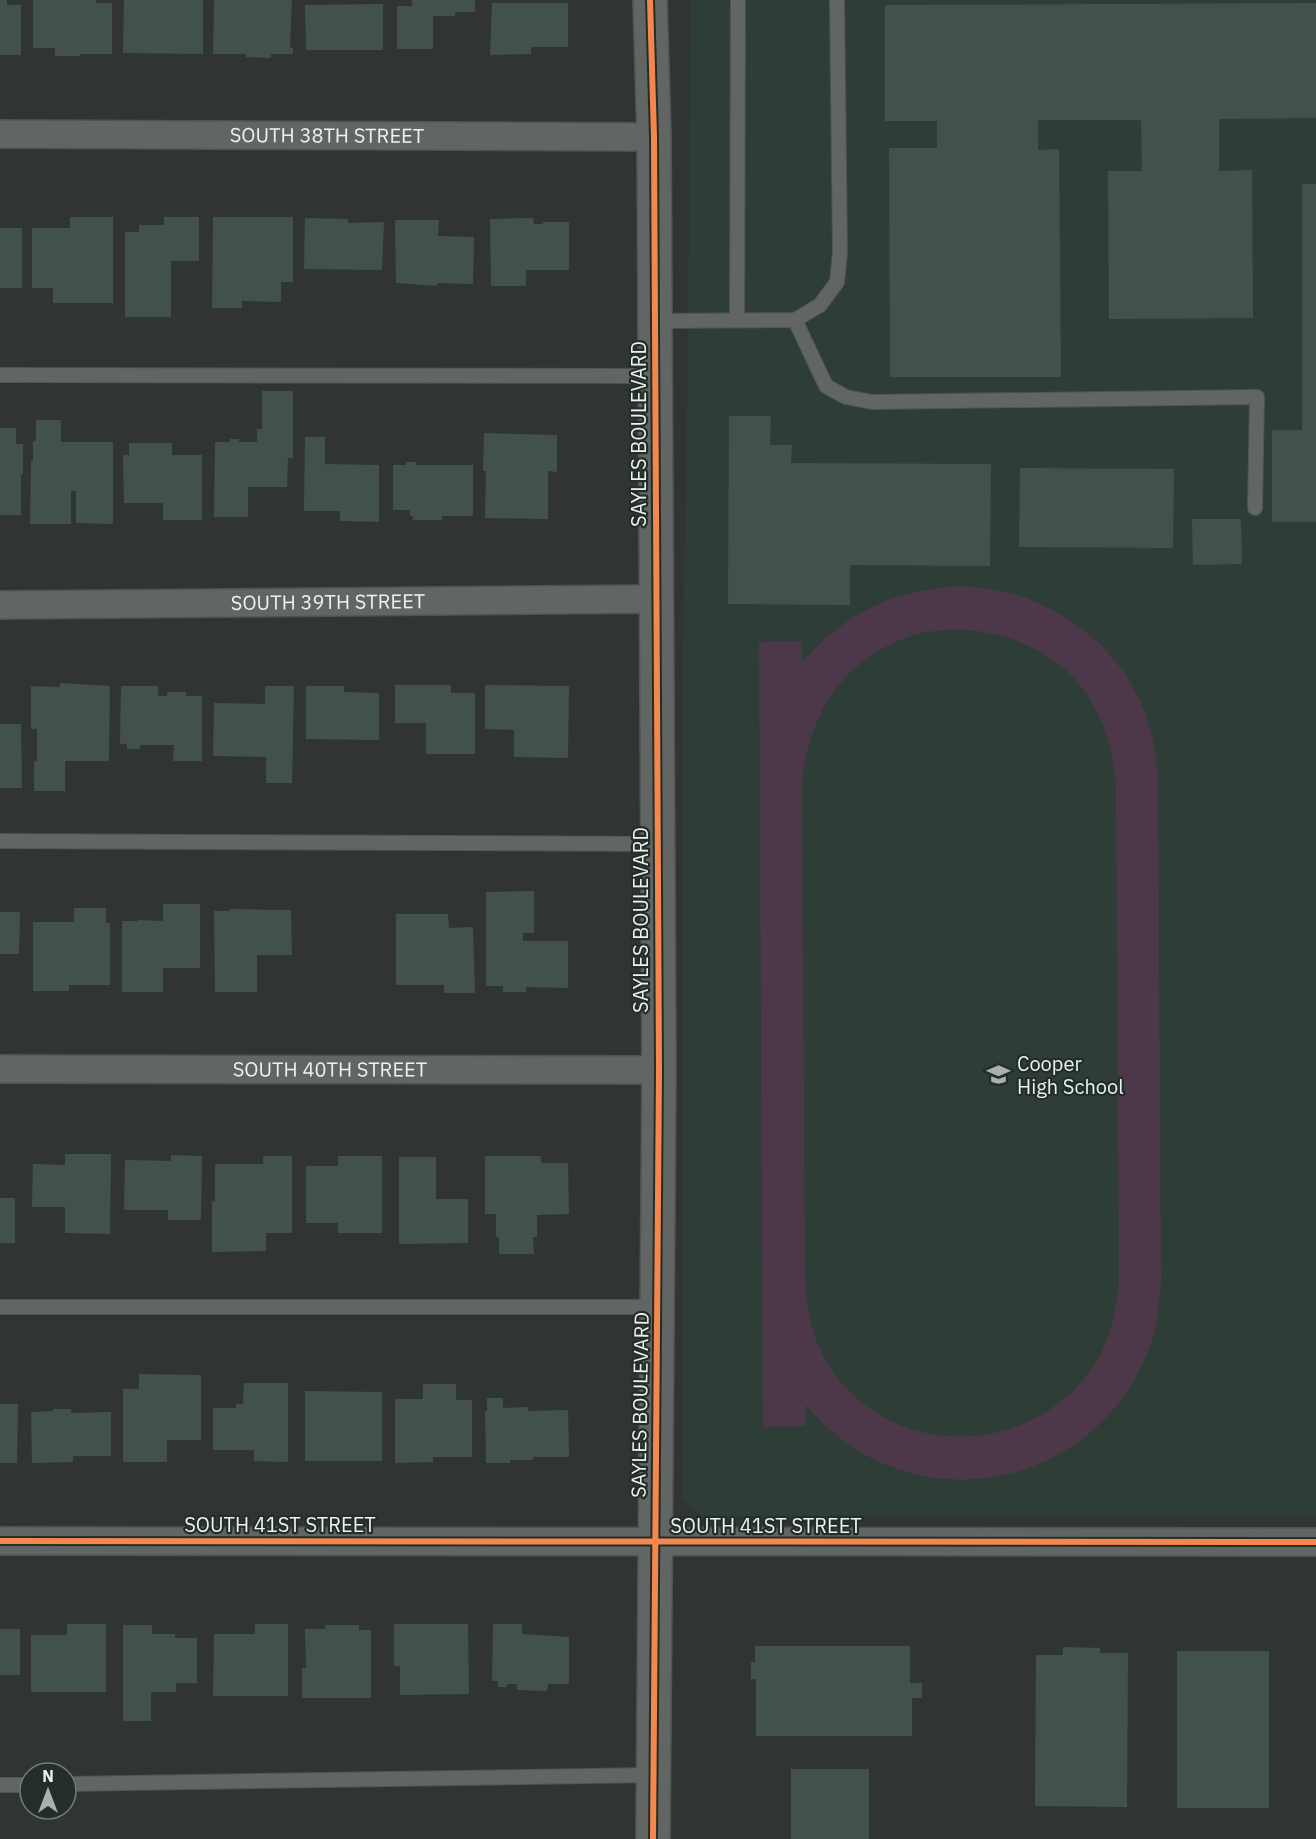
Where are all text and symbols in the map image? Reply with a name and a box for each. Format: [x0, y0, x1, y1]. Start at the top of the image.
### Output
street label: SOUTH 38TH STREET [230, 121, 424, 149]
street label: SAYLES BOULEVARD [625, 341, 652, 527]
street label: SOUTH 39TH STREET [231, 587, 425, 616]
street label: SAYLES BOULEVARD [627, 827, 654, 1013]
place label: Cooper High School [1017, 1050, 1124, 1100]
street label: SOUTH 40TH STREET [233, 1055, 427, 1083]
school or university icon: Cooper High School [986, 1062, 1012, 1088]
street label: SAYLES BOULEVARD [624, 1312, 655, 1498]
street label: SOUTH 41ST STREET [184, 1511, 376, 1538]
street label: SOUTH 41ST STREET [670, 1512, 862, 1539]
north arrow [18, 1761, 78, 1821]
text: N [42, 1766, 54, 1786]

